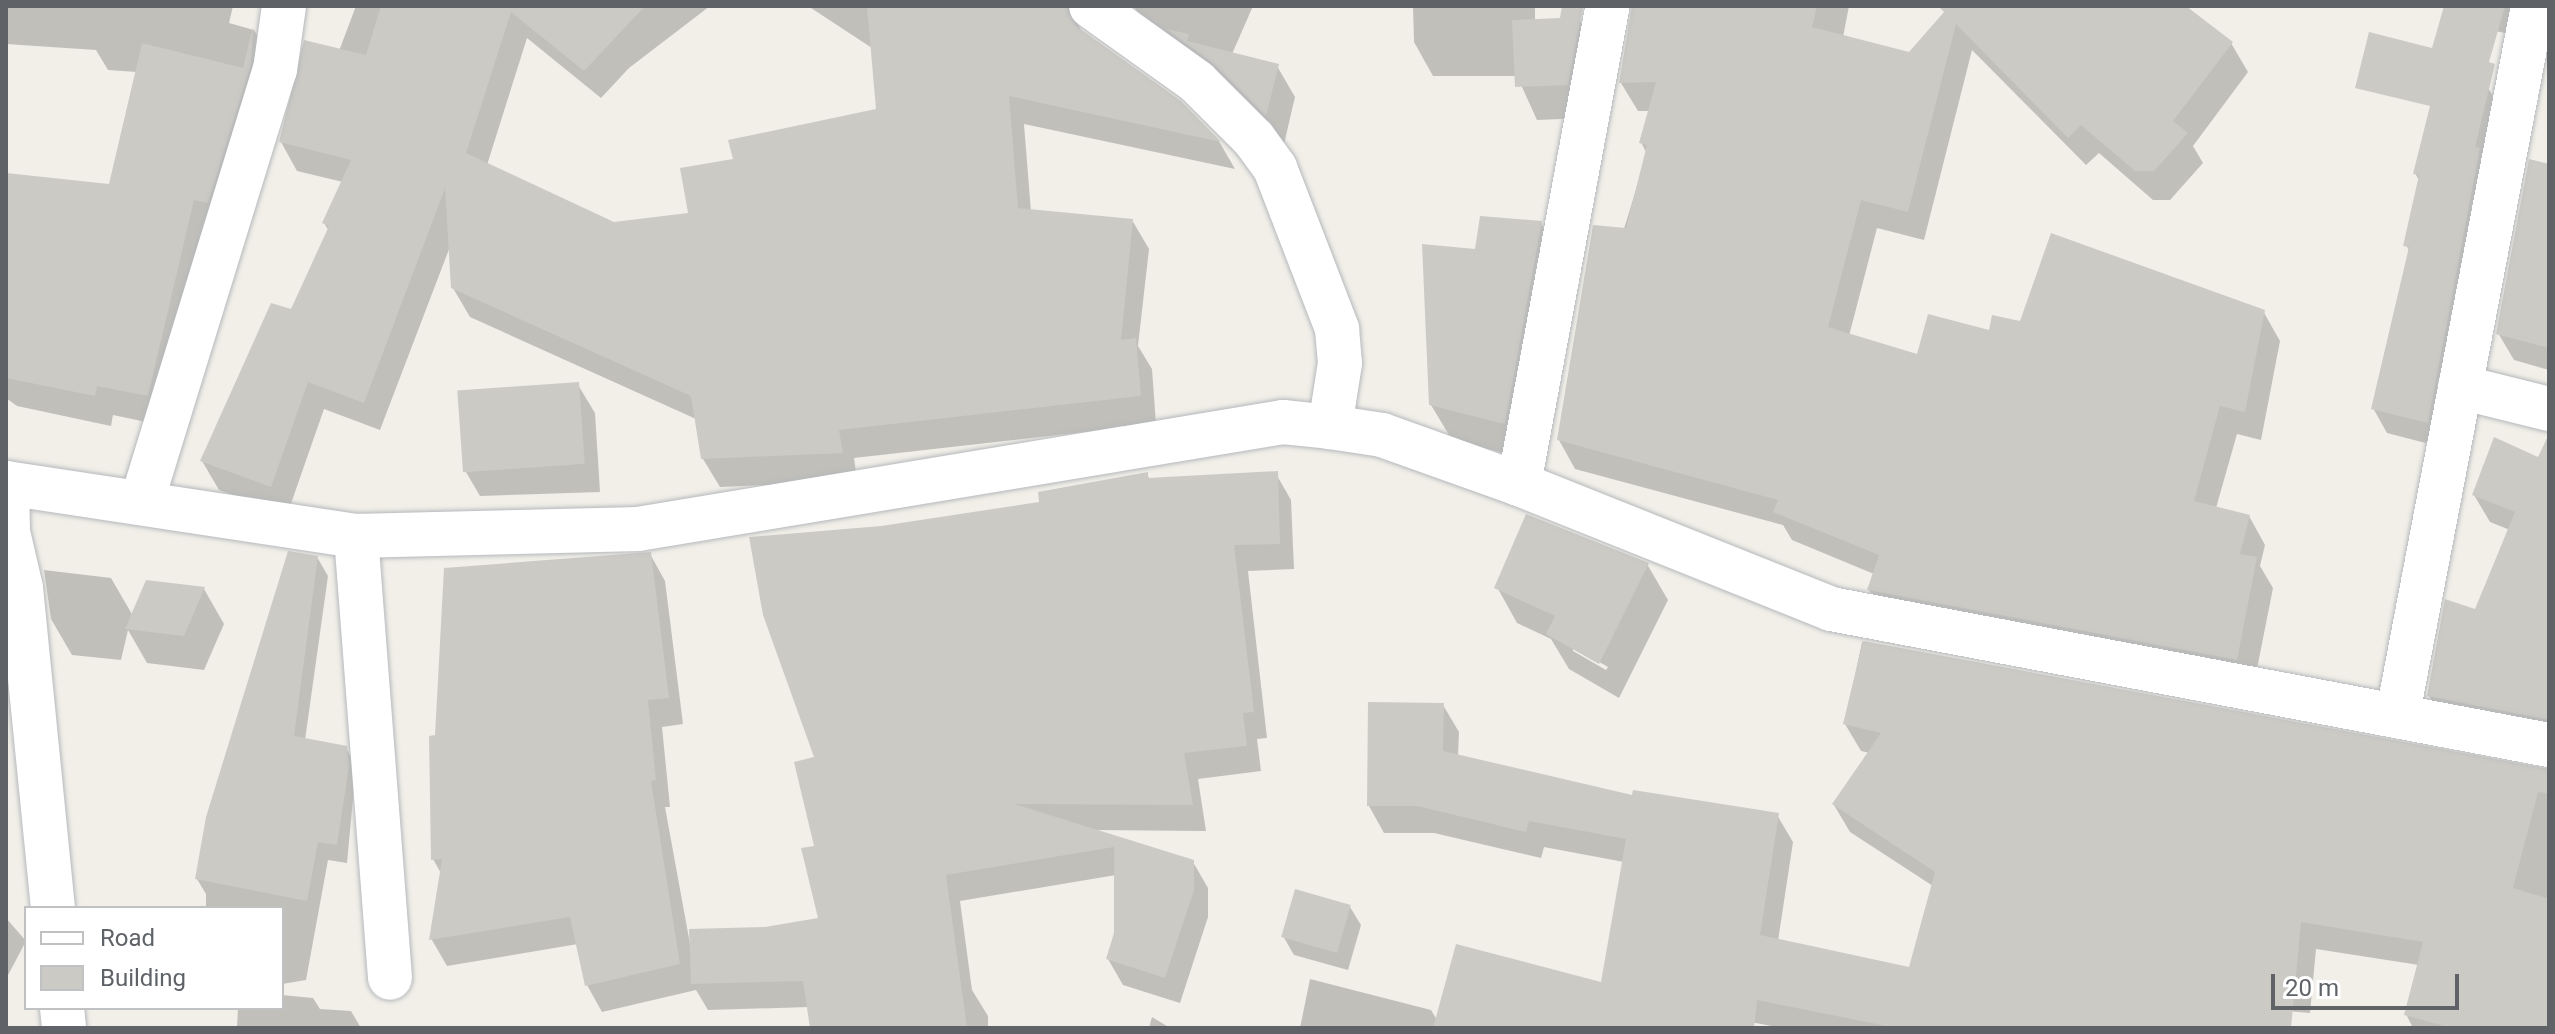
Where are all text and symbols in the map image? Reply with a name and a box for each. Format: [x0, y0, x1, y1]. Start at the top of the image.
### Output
legend [24, 906, 284, 1010]
text: Road [100, 924, 155, 952]
scale bar [2275, 958, 2463, 1008]
text: Building [100, 964, 186, 992]
text: 20 m [2285, 974, 2339, 1002]

